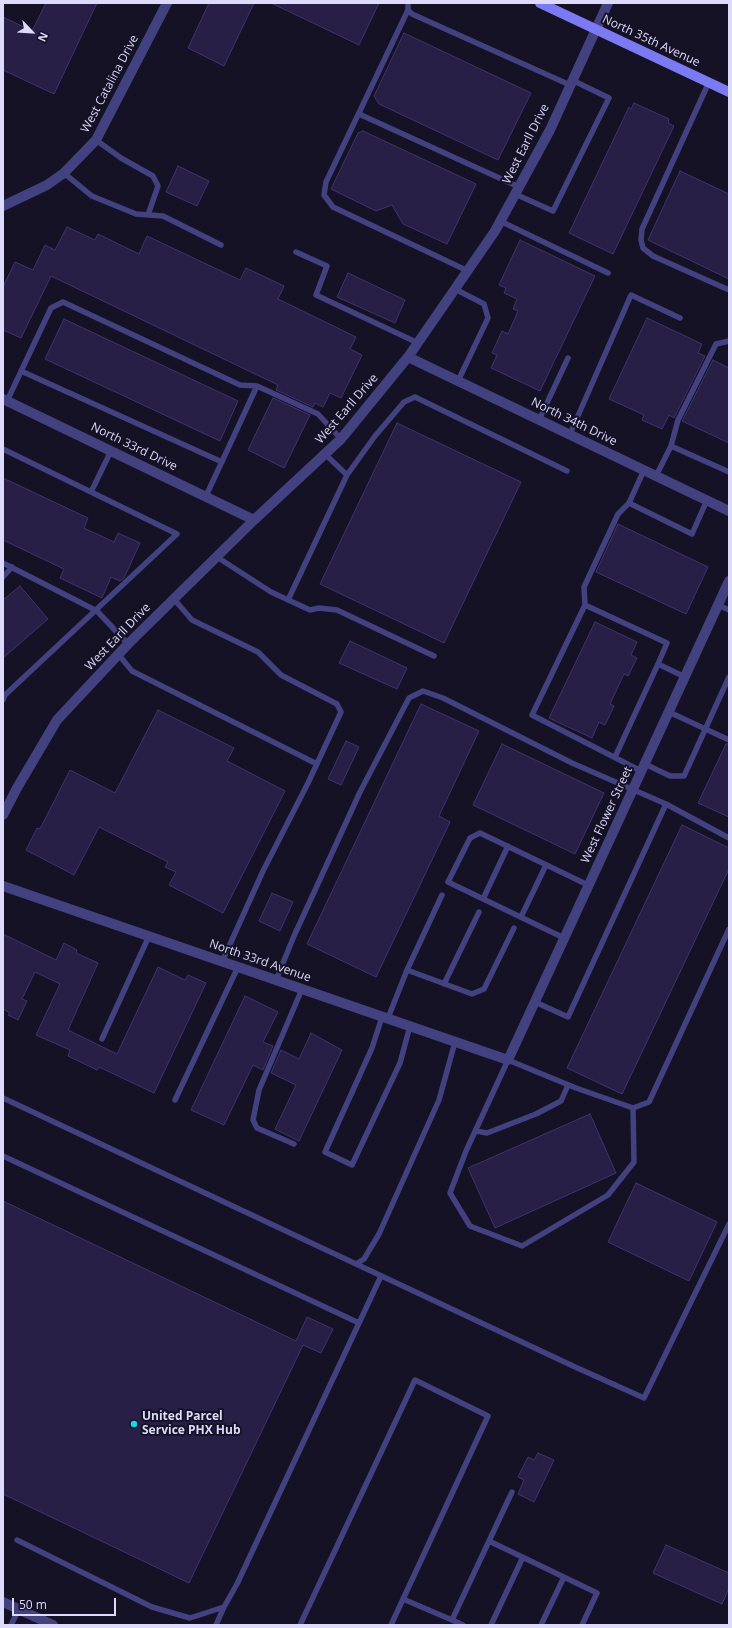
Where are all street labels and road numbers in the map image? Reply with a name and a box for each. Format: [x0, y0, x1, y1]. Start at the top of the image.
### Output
street label: North 35th Avenue [600, 12, 702, 70]
street label: West Catalina Drive [78, 33, 142, 135]
street label: West Earll Drive [500, 102, 552, 186]
street label: West Earll Drive [313, 371, 381, 447]
street label: North 34th Drive [529, 395, 619, 449]
street label: North 33rd Drive [88, 420, 180, 474]
street label: West Earll Drive [82, 600, 154, 674]
street label: West Flower Street [578, 764, 636, 866]
street label: North 33rd Avenue [207, 937, 313, 985]

